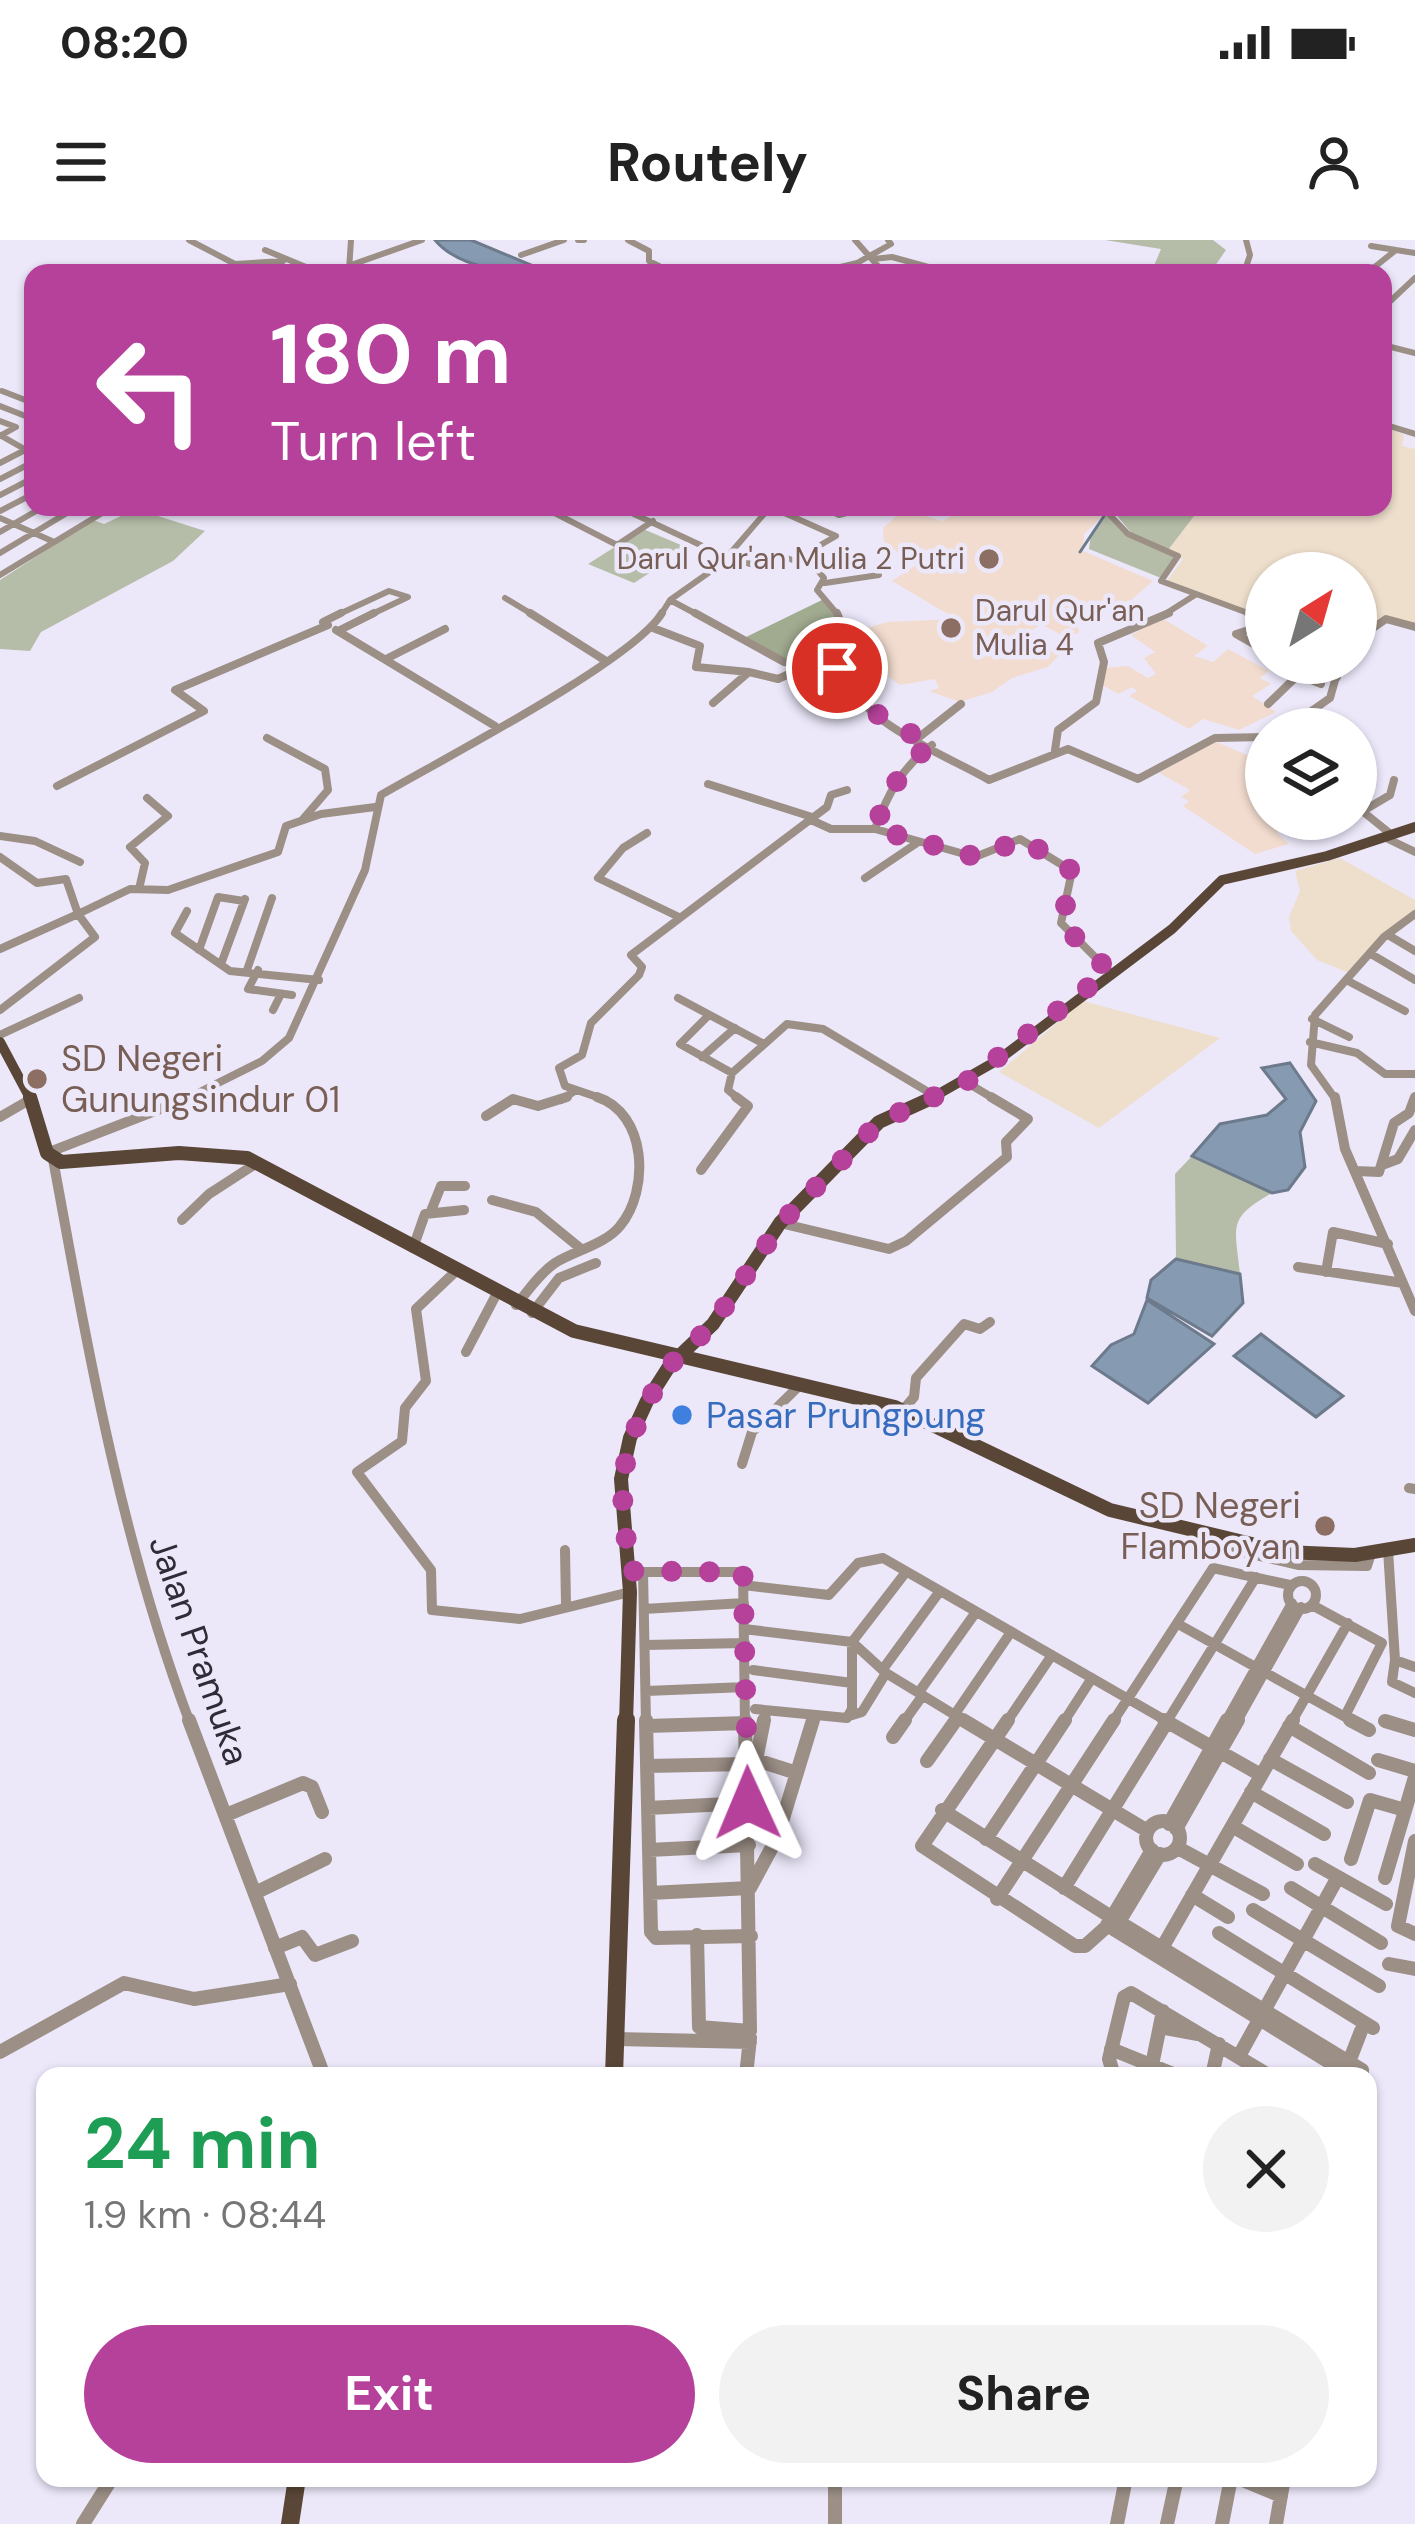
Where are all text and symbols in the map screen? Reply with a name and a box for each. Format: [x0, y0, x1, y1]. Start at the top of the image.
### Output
text: 08:20 [60, 13, 189, 72]
text: Routely [607, 127, 808, 198]
icon: menu [48, 129, 114, 195]
icon: person [1301, 129, 1367, 195]
text: 180 m [270, 300, 512, 409]
icon: left [72, 312, 228, 468]
text: Turn left [270, 406, 476, 477]
place label: Darul Qur'an Mulia 2 Putri [617, 539, 965, 578]
marker: Darul Qur'an Mulia 2 Putri [976, 546, 1002, 572]
north arrow [1245, 552, 1377, 684]
map controls [1245, 552, 1377, 840]
place label: Darul Qur'an Mulia 4 [975, 591, 1145, 664]
marker: Darul Qur'an Mulia 4 [938, 615, 964, 641]
pin [786, 617, 888, 719]
icon: arrive [804, 635, 870, 701]
button: layers [1245, 708, 1377, 840]
place label: SD Negeri Gunungsindur 01 [61, 1035, 340, 1123]
marker: SD Negeri Gunungsindur 01 [24, 1066, 50, 1092]
place label: Pasar Prungpung [706, 1392, 986, 1439]
marker: Pasar Prungpung [669, 1402, 695, 1428]
place label: SD Negeri Flamboyan [1120, 1482, 1301, 1570]
marker: SD Negeri Flamboyan [1312, 1513, 1338, 1539]
street label: Jalan Pramuka [138, 1529, 261, 1771]
position arrow [685, 1740, 811, 1866]
text: 24 min [84, 2097, 321, 2190]
button: close [1203, 2106, 1329, 2232]
text: 1.9 km · 08:44 [84, 2189, 326, 2240]
button: Exit [84, 2325, 695, 2463]
button: Share [719, 2325, 1329, 2463]

